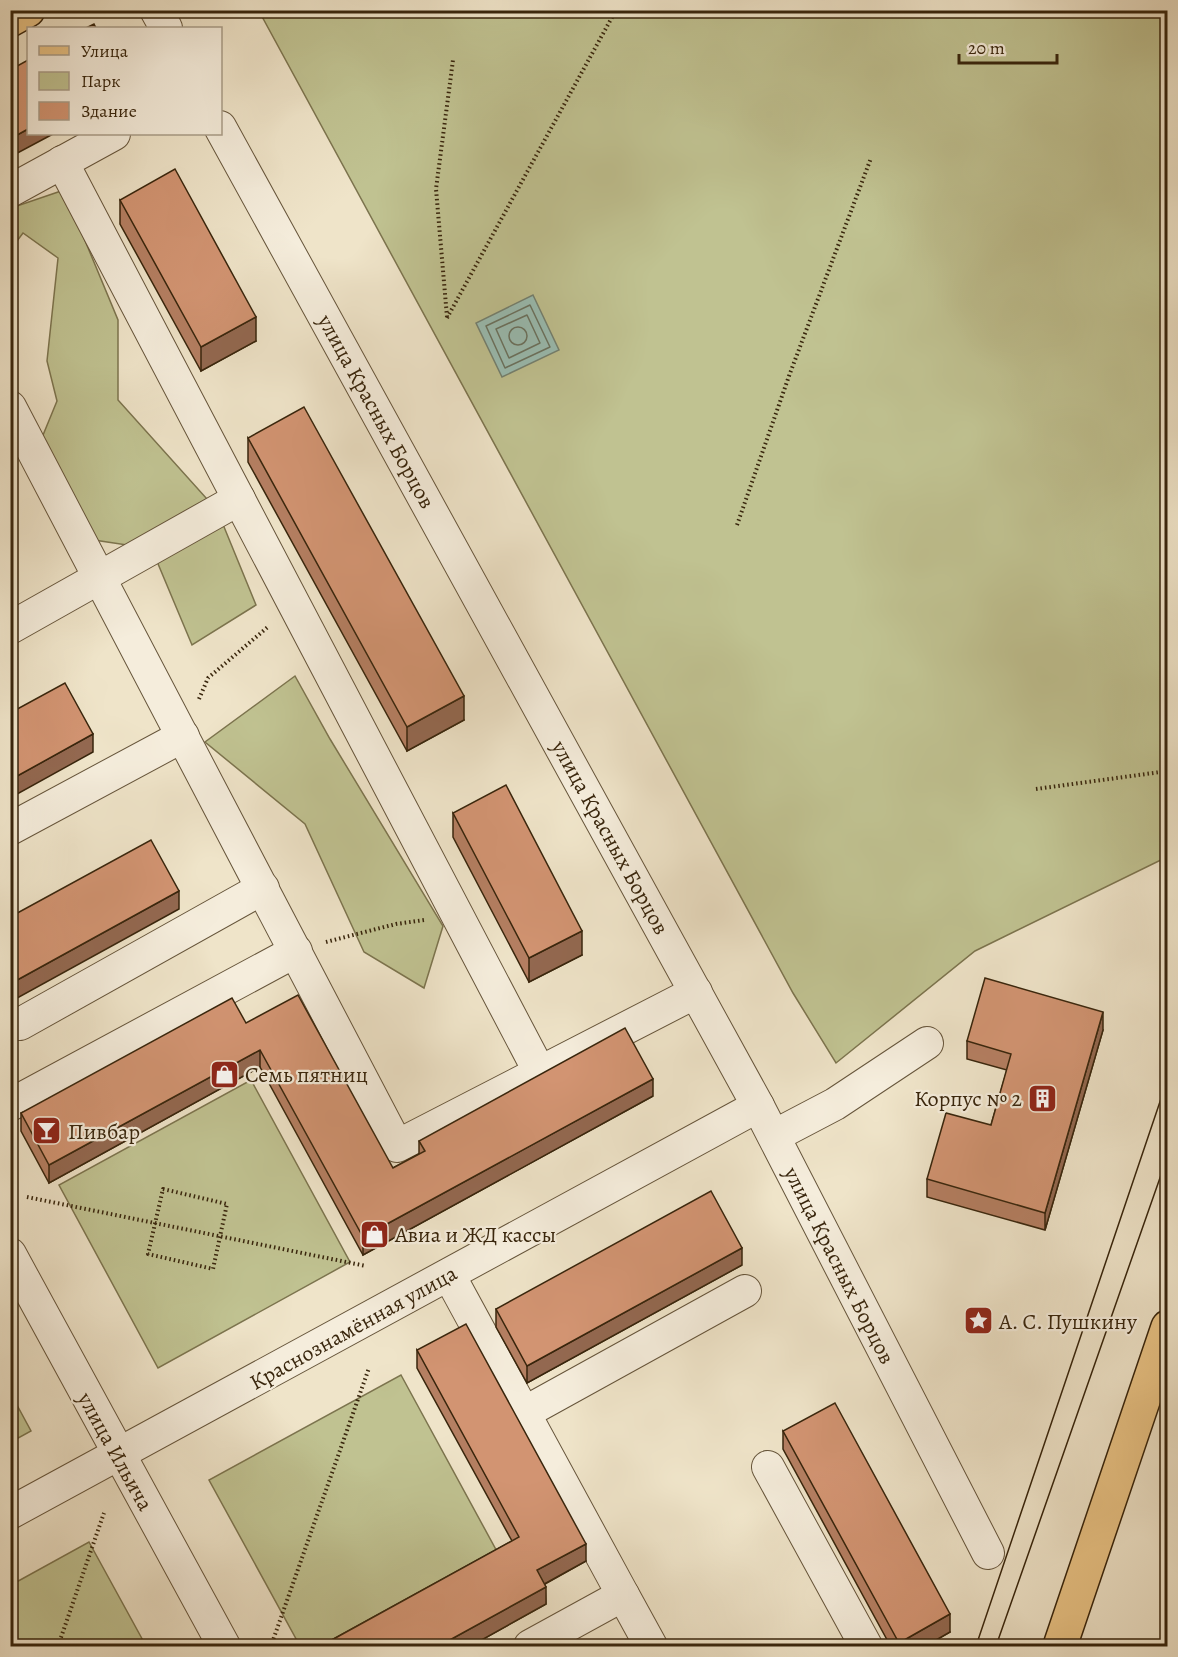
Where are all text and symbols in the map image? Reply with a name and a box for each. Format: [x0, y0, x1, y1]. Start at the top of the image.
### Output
legend [27, 27, 222, 135]
scale bar [959, 27, 1056, 65]
text: 20 m [968, 36, 1005, 60]
text: Улица [81, 39, 129, 63]
text: Парк [81, 69, 121, 93]
text: Здание [81, 99, 137, 123]
street label: улица Красных Борцов [310, 308, 442, 514]
street label: улица Красных Борцов [544, 734, 676, 940]
shop icon: Семь пятниц [208, 1058, 240, 1090]
place label: Семь пятниц [245, 1060, 368, 1090]
building icon: Корпус № 2 [1027, 1082, 1059, 1114]
place label: Корпус № 2 [914, 1084, 1022, 1114]
bar icon: Пивбар [31, 1115, 63, 1147]
place label: Пивбар [68, 1117, 140, 1147]
street label: улица Красных Борцов [776, 1161, 902, 1369]
shop icon: Авиа и ЖД кассы [358, 1218, 390, 1250]
place label: Авиа и ЖД кассы [394, 1220, 556, 1250]
street label: Краснознамённая улица [244, 1258, 463, 1397]
place icon: А. С. Пушкину [962, 1305, 994, 1337]
place label: А. С. Пушкину [998, 1307, 1138, 1337]
street label: улица Ильича [70, 1386, 160, 1517]

